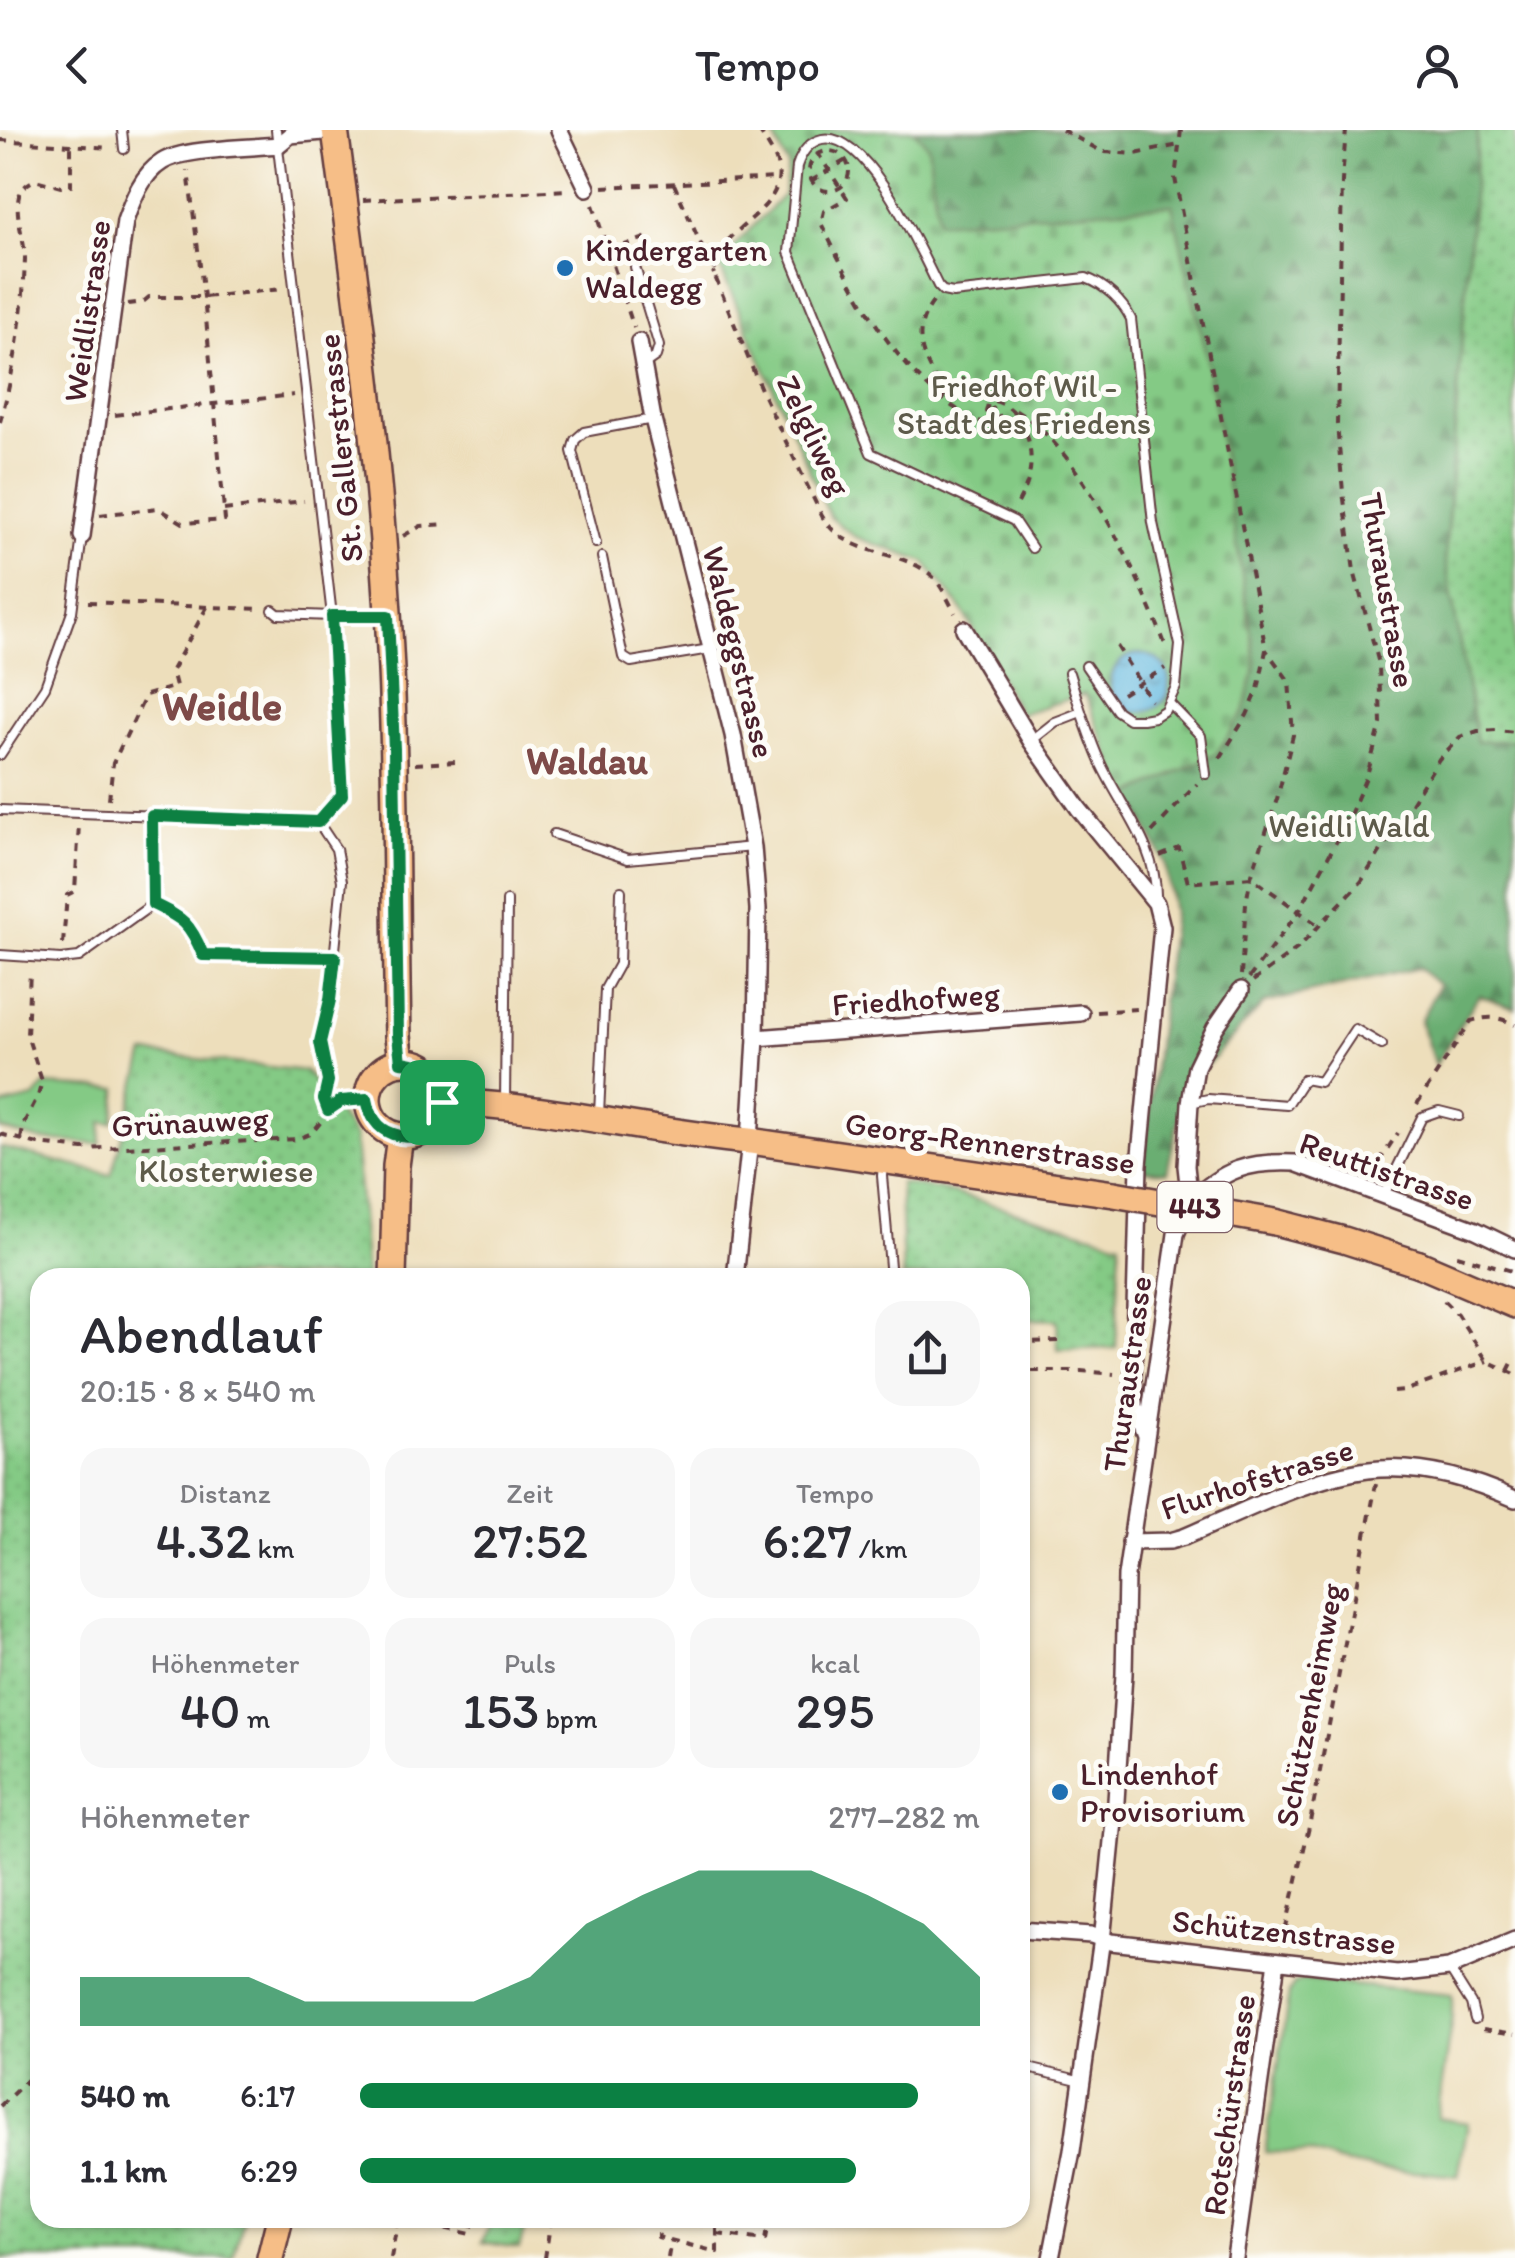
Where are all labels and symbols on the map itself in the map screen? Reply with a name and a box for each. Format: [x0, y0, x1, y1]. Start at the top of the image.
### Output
street label: Weidlistrasse [55, 217, 119, 405]
place label: Kindergarten Waldegg [585, 231, 767, 306]
marker: Kindergarten Waldegg [554, 257, 576, 279]
street label: St. Gallerstrasse [309, 332, 371, 564]
park label: Friedhof Wil - Stadt des Friedens [897, 367, 1151, 442]
street label: Zelgliweg [769, 368, 860, 502]
street label: Thuraustrasse [1352, 489, 1424, 691]
street label: Waldeggstrasse [694, 542, 784, 762]
district label: Weidle [162, 680, 282, 731]
district label: Waldau [526, 738, 649, 784]
park label: Weidli Wald [1268, 807, 1430, 845]
street label: Friedhofweg [831, 974, 1002, 1024]
pin [400, 1060, 485, 1145]
street label: Grünauweg [110, 1099, 270, 1145]
street label: Georg-Rennerstrasse [843, 1104, 1137, 1182]
street label: Reuttistrasse [1295, 1123, 1479, 1219]
park label: Klosterwiese [139, 1152, 313, 1190]
road number: 443 [1158, 1182, 1232, 1232]
street label: Thuraustrasse [1094, 1274, 1160, 1474]
street label: Flurhofstrasse [1156, 1430, 1358, 1528]
street label: Schützenheimweg [1267, 1580, 1351, 1830]
place label: Lindenhof Provisorium [1080, 1755, 1245, 1830]
marker: Lindenhof Provisorium [1049, 1781, 1071, 1803]
street label: Schützenstrasse [1170, 1901, 1398, 1963]
street label: Rotschürstrasse [1195, 1992, 1263, 2218]

